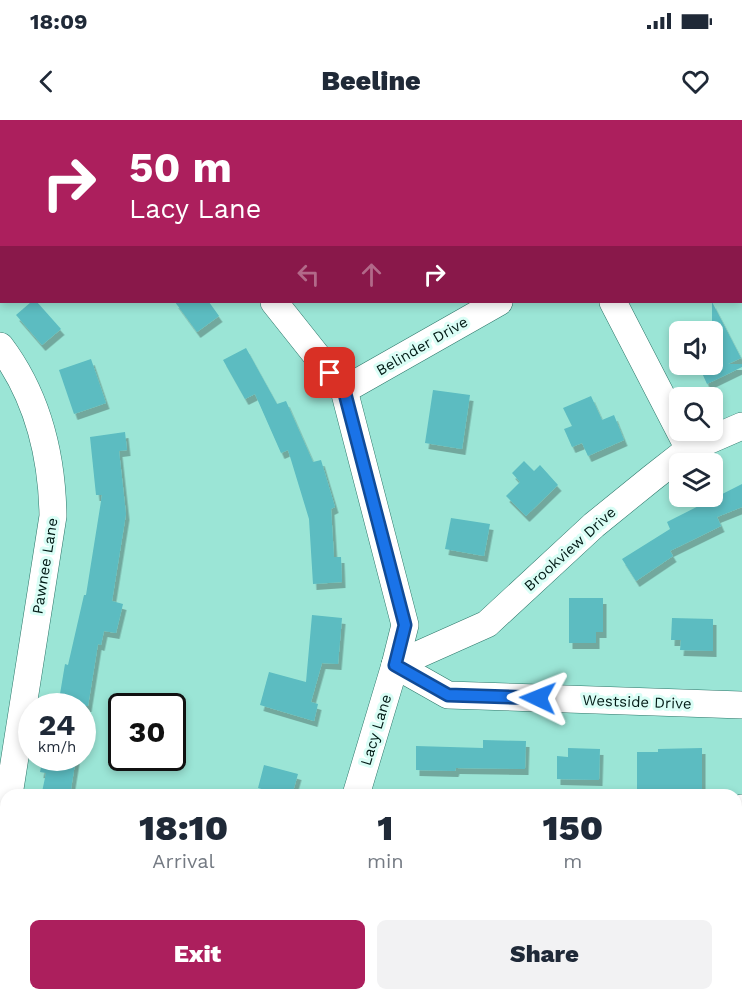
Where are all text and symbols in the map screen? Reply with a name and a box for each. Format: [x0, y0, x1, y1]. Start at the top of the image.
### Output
text: 18:09 [30, 9, 88, 34]
icon: back [30, 65, 63, 98]
text: Beeline [321, 65, 421, 97]
icon: heart [679, 65, 712, 98]
text: 50 m [129, 143, 232, 192]
icon: right [30, 144, 108, 222]
text: Lacy Lane [129, 193, 261, 225]
icon: left [292, 258, 325, 291]
icon: ahead [355, 258, 388, 291]
icon: right [418, 258, 451, 291]
street label: Belinder Drive [373, 313, 471, 379]
map controls [669, 321, 723, 507]
button: sound [669, 321, 723, 375]
pin [304, 347, 355, 398]
icon: arrive [313, 356, 346, 389]
button: search [669, 387, 723, 441]
button: layers [669, 453, 723, 507]
street label: Brookview Drive [520, 503, 620, 595]
street label: Pawnee Lane [29, 517, 61, 615]
position arrow [506, 666, 570, 730]
street label: Westside Drive [582, 691, 692, 713]
street label: Lacy Lane [357, 692, 395, 768]
speed limit sign: 30 [108, 693, 186, 771]
text: 24 [39, 707, 75, 742]
text: km/h [38, 738, 76, 756]
text: 18:10 [139, 807, 228, 849]
text: 1 [377, 807, 393, 849]
text: 150 [543, 807, 603, 849]
text: Arrival [152, 849, 215, 873]
text: min [367, 849, 404, 873]
text: m [563, 849, 582, 873]
button: Exit [30, 920, 365, 989]
button: Share [377, 920, 712, 989]

